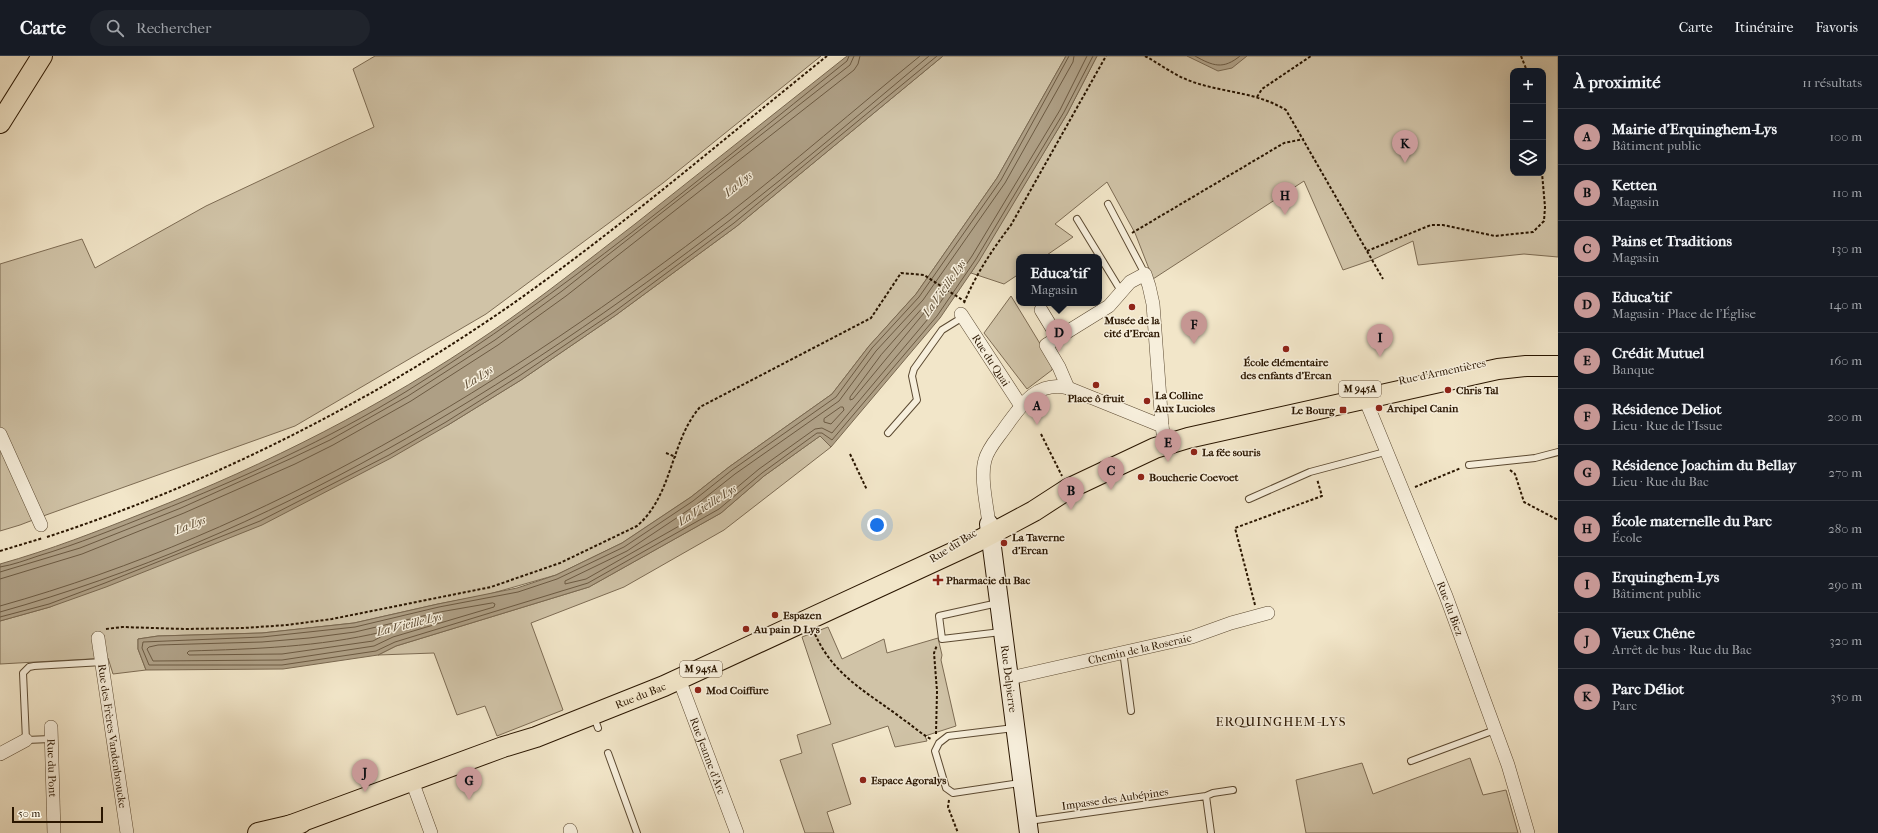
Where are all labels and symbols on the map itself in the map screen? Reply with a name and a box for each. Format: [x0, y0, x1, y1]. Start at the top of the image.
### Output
pin: K [1392, 130, 1418, 163]
water label: La Lys [720, 168, 755, 200]
pin: H [1272, 182, 1298, 215]
water label: La Vieille Lys [919, 256, 969, 320]
marker: Musée de la cité d'Ercan [1127, 302, 1137, 312]
pin: F [1181, 311, 1207, 344]
place label: Musée de la cité d'Ercan [1103, 314, 1161, 340]
pin: D [1046, 319, 1072, 352]
pin: I [1367, 324, 1393, 357]
street label: Rue du Quai [969, 332, 1013, 389]
marker: École élémentaire des enfants d'Ercan [1281, 344, 1291, 354]
place label: École élémentaire des enfants d'Ercan [1240, 356, 1332, 382]
street label: Rue d'Armentières [1397, 356, 1487, 388]
water label: La Lys [460, 362, 496, 392]
marker: Place ô fruit [1091, 380, 1101, 390]
road number: M 945A [1339, 381, 1381, 397]
place label: Chris Tal [1456, 384, 1499, 397]
marker: Chris Tal [1443, 385, 1453, 395]
place label: La Colline Aux Lucioles [1154, 389, 1215, 415]
pin: A [1024, 392, 1050, 425]
place label: Place ô fruit [1067, 392, 1126, 405]
marker: La Colline Aux Lucioles [1142, 396, 1152, 406]
place label: Archipel Canin [1386, 402, 1459, 415]
marker: Archipel Canin [1374, 403, 1384, 413]
place label: Le Bourg [1291, 404, 1336, 417]
marker: Le Bourg [1338, 405, 1348, 415]
pin: E [1155, 429, 1181, 462]
place label: La fée souris [1202, 446, 1261, 459]
marker: La fée souris [1189, 447, 1199, 457]
pin: C [1098, 457, 1124, 490]
place label: Boucherie Coevoet [1149, 471, 1239, 484]
marker: Boucherie Coevoet [1136, 472, 1146, 482]
pin: B [1058, 477, 1084, 510]
water label: La Vieille Lys [674, 481, 739, 529]
water label: La Lys [172, 513, 208, 538]
your location [867, 515, 887, 535]
street label: Rue du Bac [927, 526, 979, 566]
place label: La Taverne d'Ercan [1012, 531, 1065, 557]
marker: La Taverne d'Ercan [999, 538, 1009, 548]
place label: Pharmacie du Bac [946, 574, 1030, 587]
marker: Pharmacie du Bac [933, 575, 943, 585]
street label: Rue du Biez [1434, 579, 1467, 638]
water label: La Vieille Lys [374, 609, 443, 639]
place label: Espazen [783, 609, 822, 622]
marker: Espazen [770, 610, 780, 620]
place label: Au pain D Lys [753, 623, 820, 636]
marker: Au pain D Lys [741, 624, 751, 634]
street label: Chemin de la Roseraie [1087, 631, 1193, 667]
street label: Rue Delpierre [998, 644, 1020, 714]
road number: M 945A [680, 661, 722, 677]
street label: Rue des Frères Vandenbroucke [95, 663, 130, 809]
street label: Rue du Bac [613, 679, 668, 711]
place label: Mod Coiffure [705, 684, 769, 697]
marker: Mod Coiffure [693, 685, 703, 695]
district label: ERQUINGHEM-LYS [1215, 714, 1347, 729]
street label: Rue Jeanne d'Arc [687, 715, 728, 796]
street label: Rue du Pont [45, 739, 59, 797]
pin: J [352, 759, 378, 792]
pin: G [456, 767, 482, 800]
place label: Espace Agoralys [871, 774, 946, 787]
marker: Espace Agoralys [858, 775, 868, 785]
street label: Impasse des Aubépines [1061, 785, 1169, 813]
scale bar [12, 805, 103, 824]

